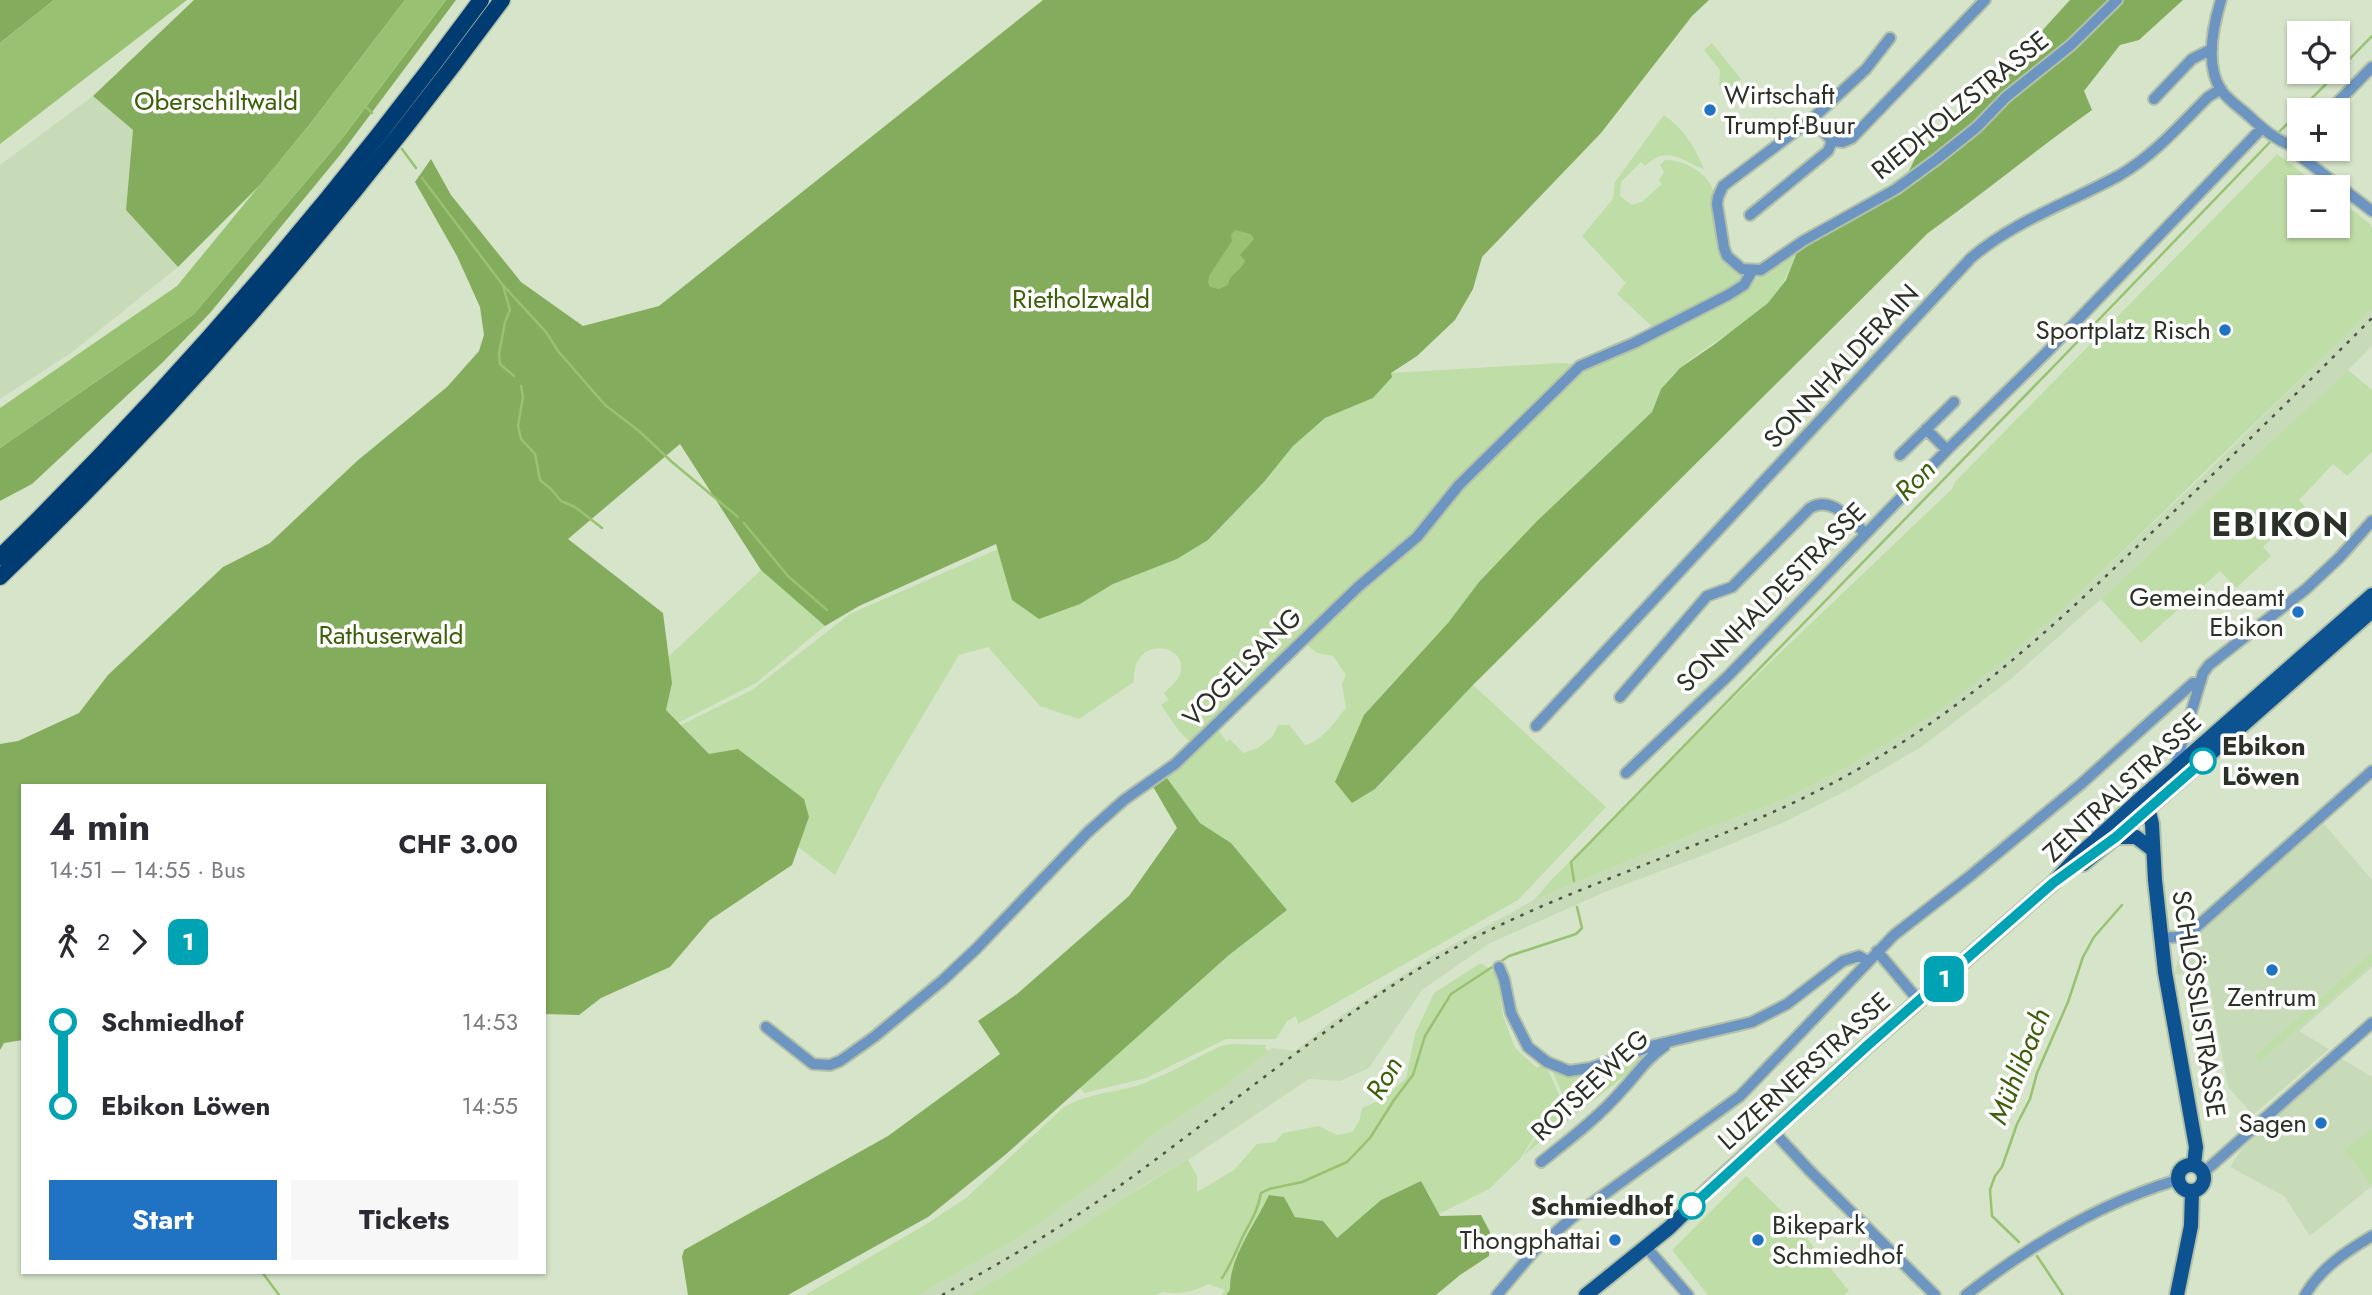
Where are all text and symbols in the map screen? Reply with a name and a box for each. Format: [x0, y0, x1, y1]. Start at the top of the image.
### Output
street label: RIEDHOLZSTRASSE [1863, 21, 2057, 189]
map controls [2287, 21, 2350, 238]
button: locate [2287, 21, 2350, 84]
place label: Wirtschaft Trumpf-Buur [1724, 76, 1855, 144]
park label: Oberschiltwald [134, 82, 298, 120]
button: + [2287, 98, 2350, 161]
marker: Wirtschaft Trumpf-Buur [1702, 102, 1718, 118]
button: − [2287, 175, 2350, 238]
street label: SONNHALDERAIN [1755, 275, 1927, 457]
park label: Rietholzwald [1012, 280, 1150, 318]
place label: Sportplatz Risch [2035, 311, 2211, 349]
marker: Sportplatz Risch [2217, 322, 2233, 338]
water label: Ron [1885, 450, 1945, 510]
street label: SONNHALDESTRASSE [1667, 493, 1875, 701]
district label: EBIKON [2211, 501, 2351, 548]
place label: Gemeindeamt Ebikon [2129, 578, 2285, 646]
street label: VOGELSANG [1174, 599, 1310, 735]
marker: Gemeindeamt Ebikon [2290, 604, 2306, 620]
park label: Rathuserwald [318, 616, 464, 654]
street label: ZENTRALSTRASSE [2034, 703, 2210, 871]
place label: Ebikon Löwen [2222, 727, 2306, 795]
marker: Ebikon Löwen [2190, 748, 2216, 774]
text: 4 min [49, 799, 150, 854]
text: CHF 3.00 [399, 825, 518, 863]
text: 14:51 – 14:55 · Bus [49, 853, 245, 887]
street label: SCHLÖSSLISTRASSE [2162, 888, 2236, 1120]
icon: walk [49, 923, 87, 961]
icon: forward [120, 923, 158, 961]
text: 1 [182, 924, 194, 959]
text: 2 [97, 925, 110, 959]
line badge: 1 [1921, 956, 1967, 1002]
text: 1 [1938, 961, 1950, 996]
marker: Zentrum [2264, 962, 2280, 978]
place label: Zentrum [2227, 978, 2317, 1016]
street label: LUZERNERSTRASSE [1709, 983, 1899, 1159]
water label: Mühlibach [1977, 1002, 2061, 1130]
text: Schmiedhof [101, 1003, 243, 1041]
text: 14:53 [462, 1005, 518, 1039]
street label: ROTSEEWEG [1522, 1020, 1658, 1150]
water label: Ron [1355, 1049, 1413, 1107]
text: Ebikon Löwen [101, 1087, 271, 1125]
text: 14:55 [461, 1089, 518, 1123]
place label: Sagen [2238, 1104, 2307, 1142]
marker: Sagen [2313, 1115, 2329, 1131]
button: Start [49, 1180, 277, 1260]
button: Tickets [291, 1180, 518, 1260]
place label: Schmiedhof [1531, 1187, 1674, 1225]
marker: Schmiedhof [1679, 1193, 1705, 1219]
place label: Bikepark Schmiedhof [1772, 1206, 1903, 1274]
place label: Thongphattai [1460, 1221, 1601, 1259]
marker: Thongphattai [1607, 1232, 1623, 1248]
marker: Bikepark Schmiedhof [1750, 1232, 1766, 1248]

